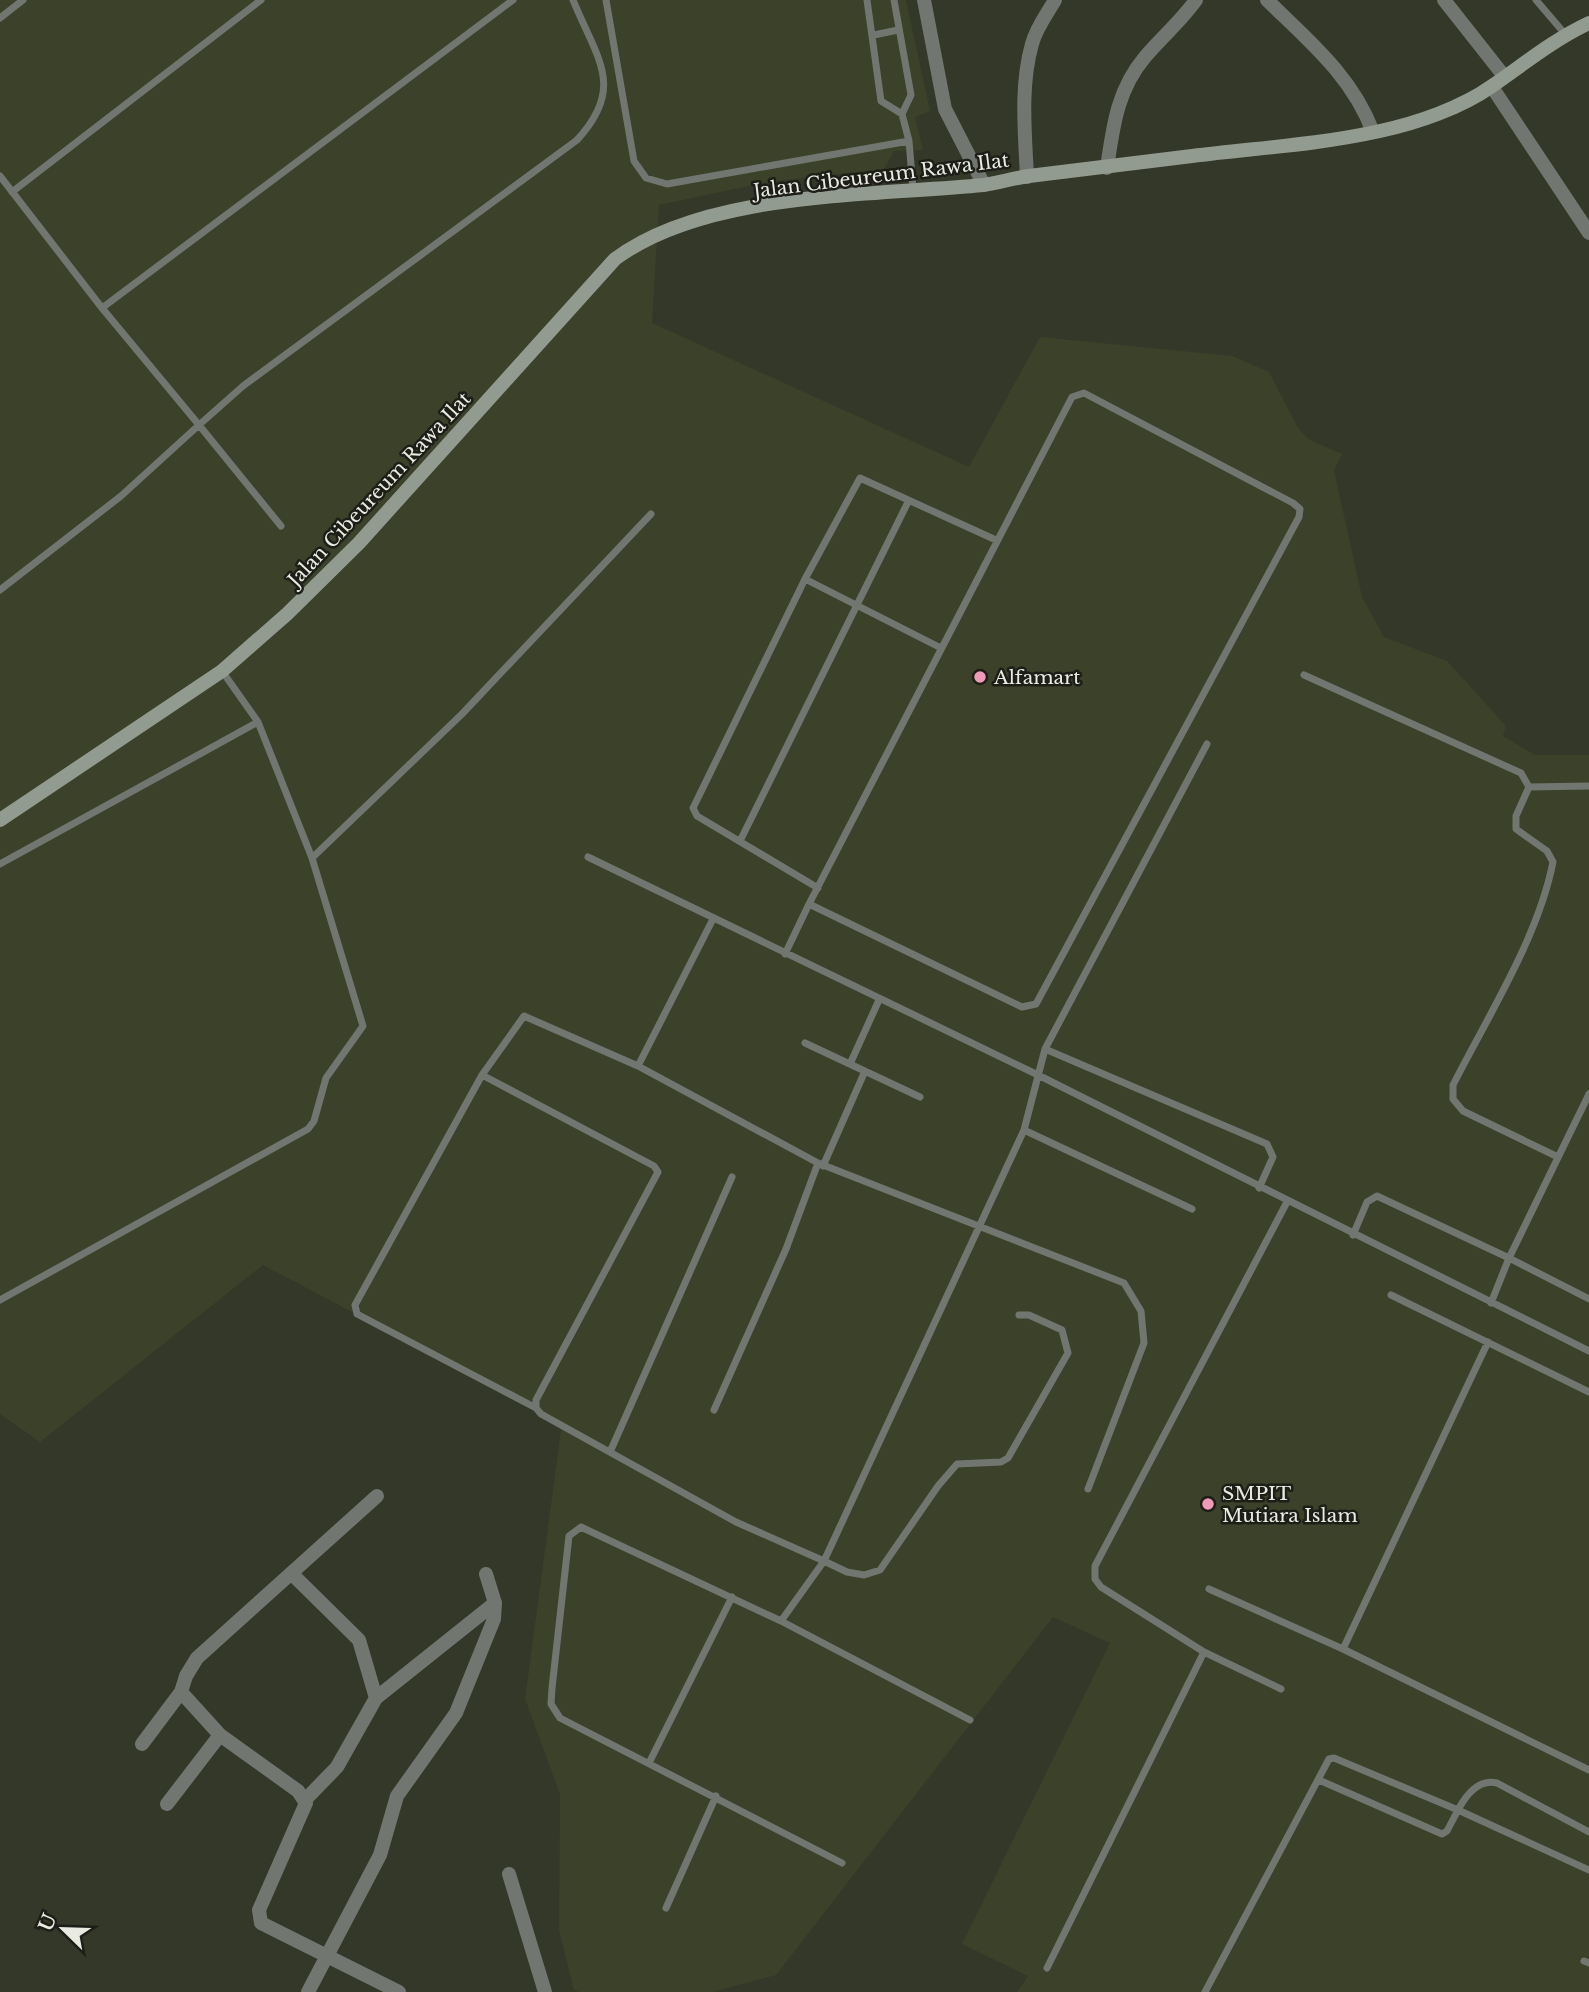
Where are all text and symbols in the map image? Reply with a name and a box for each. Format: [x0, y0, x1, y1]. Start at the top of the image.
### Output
street label: Jalan Cibeureum Rawa Ilat [749, 148, 1011, 203]
street label: Jalan Cibeureum Rawa Ilat [281, 387, 476, 593]
place label: Alfamart [993, 666, 1081, 689]
marker: Alfamart [972, 669, 988, 685]
place label: SMPIT Mutiara Islam [1222, 1482, 1358, 1527]
marker: SMPIT Mutiara Islam [1200, 1496, 1216, 1512]
north arrow [28, 1894, 98, 1964]
text: U [34, 1910, 62, 1935]

